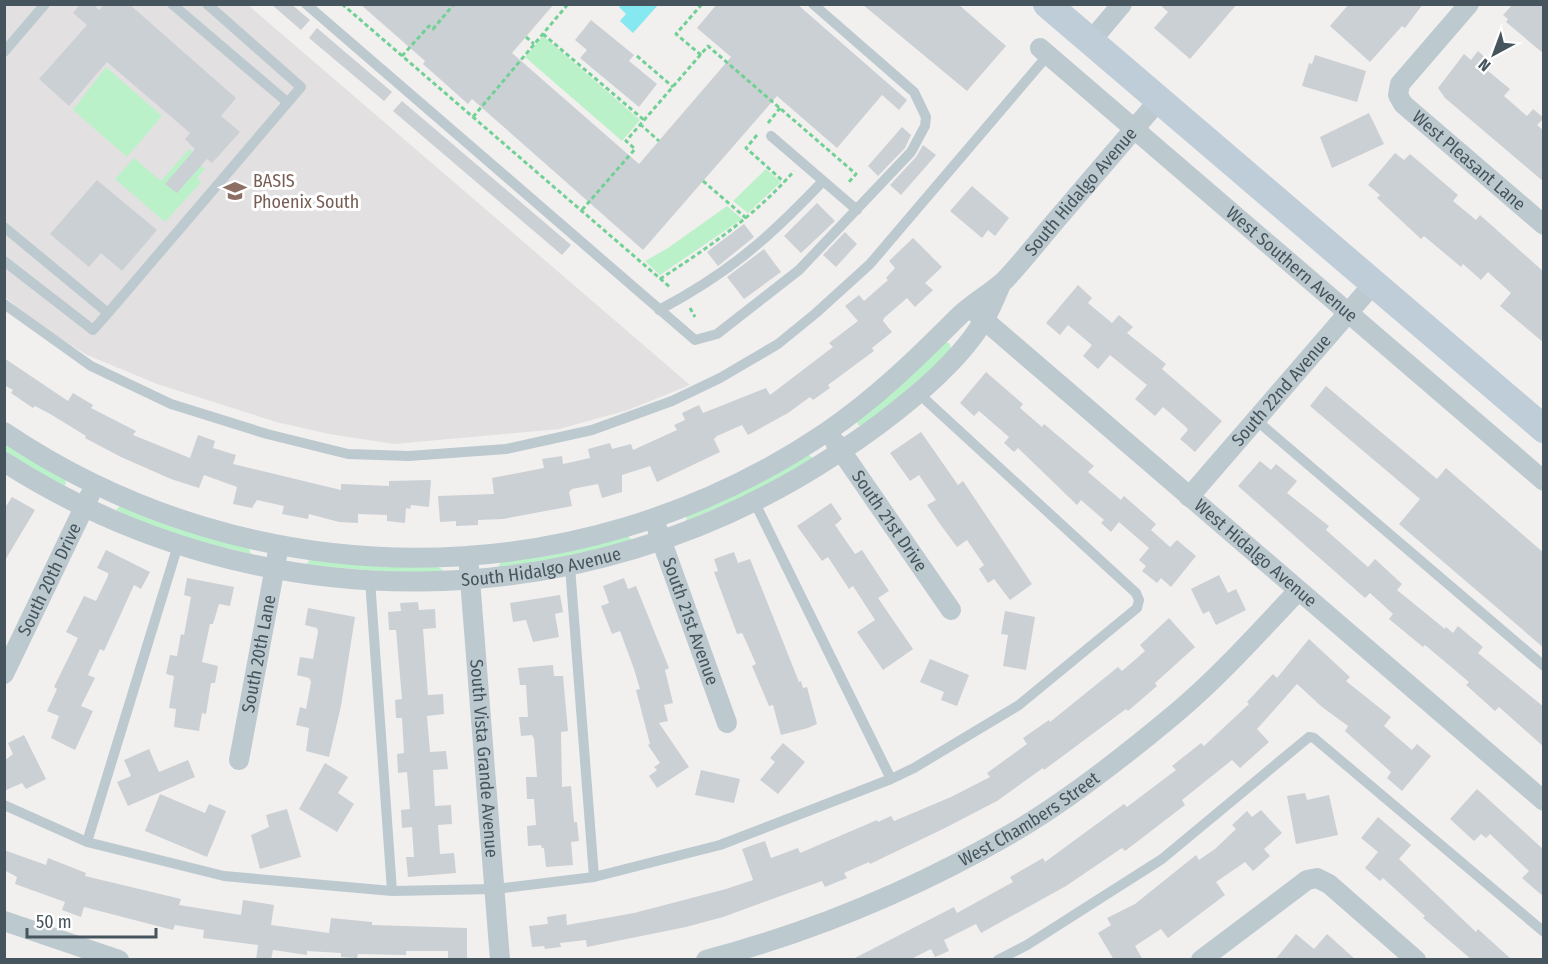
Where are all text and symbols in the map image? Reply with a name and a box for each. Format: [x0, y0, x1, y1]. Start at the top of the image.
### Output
north arrow [1464, 24, 1524, 84]
text: N [1475, 55, 1494, 75]
street label: West Pleasant Lane [1408, 106, 1530, 215]
street label: South Hidalgo Avenue [1020, 123, 1142, 261]
place label: BASIS Phoenix South [253, 170, 359, 213]
school or university icon: BASIS Phoenix South [222, 178, 248, 204]
street label: West Southern Avenue [1222, 202, 1362, 327]
street label: South 22nd Avenue [1227, 330, 1336, 451]
street label: South 21st Drive [847, 466, 932, 576]
street label: West Hidalgo Avenue [1190, 494, 1321, 612]
street label: South 20th Drive [13, 519, 86, 639]
street label: South Hidalgo Avenue [460, 542, 623, 591]
street label: South 21st Avenue [657, 554, 723, 688]
street label: South 20th Lane [237, 593, 281, 715]
street label: South Vista Grande Avenue [465, 658, 503, 859]
street label: West Chambers Street [955, 767, 1104, 871]
scale bar [27, 901, 156, 939]
text: 50 m [36, 911, 72, 933]

